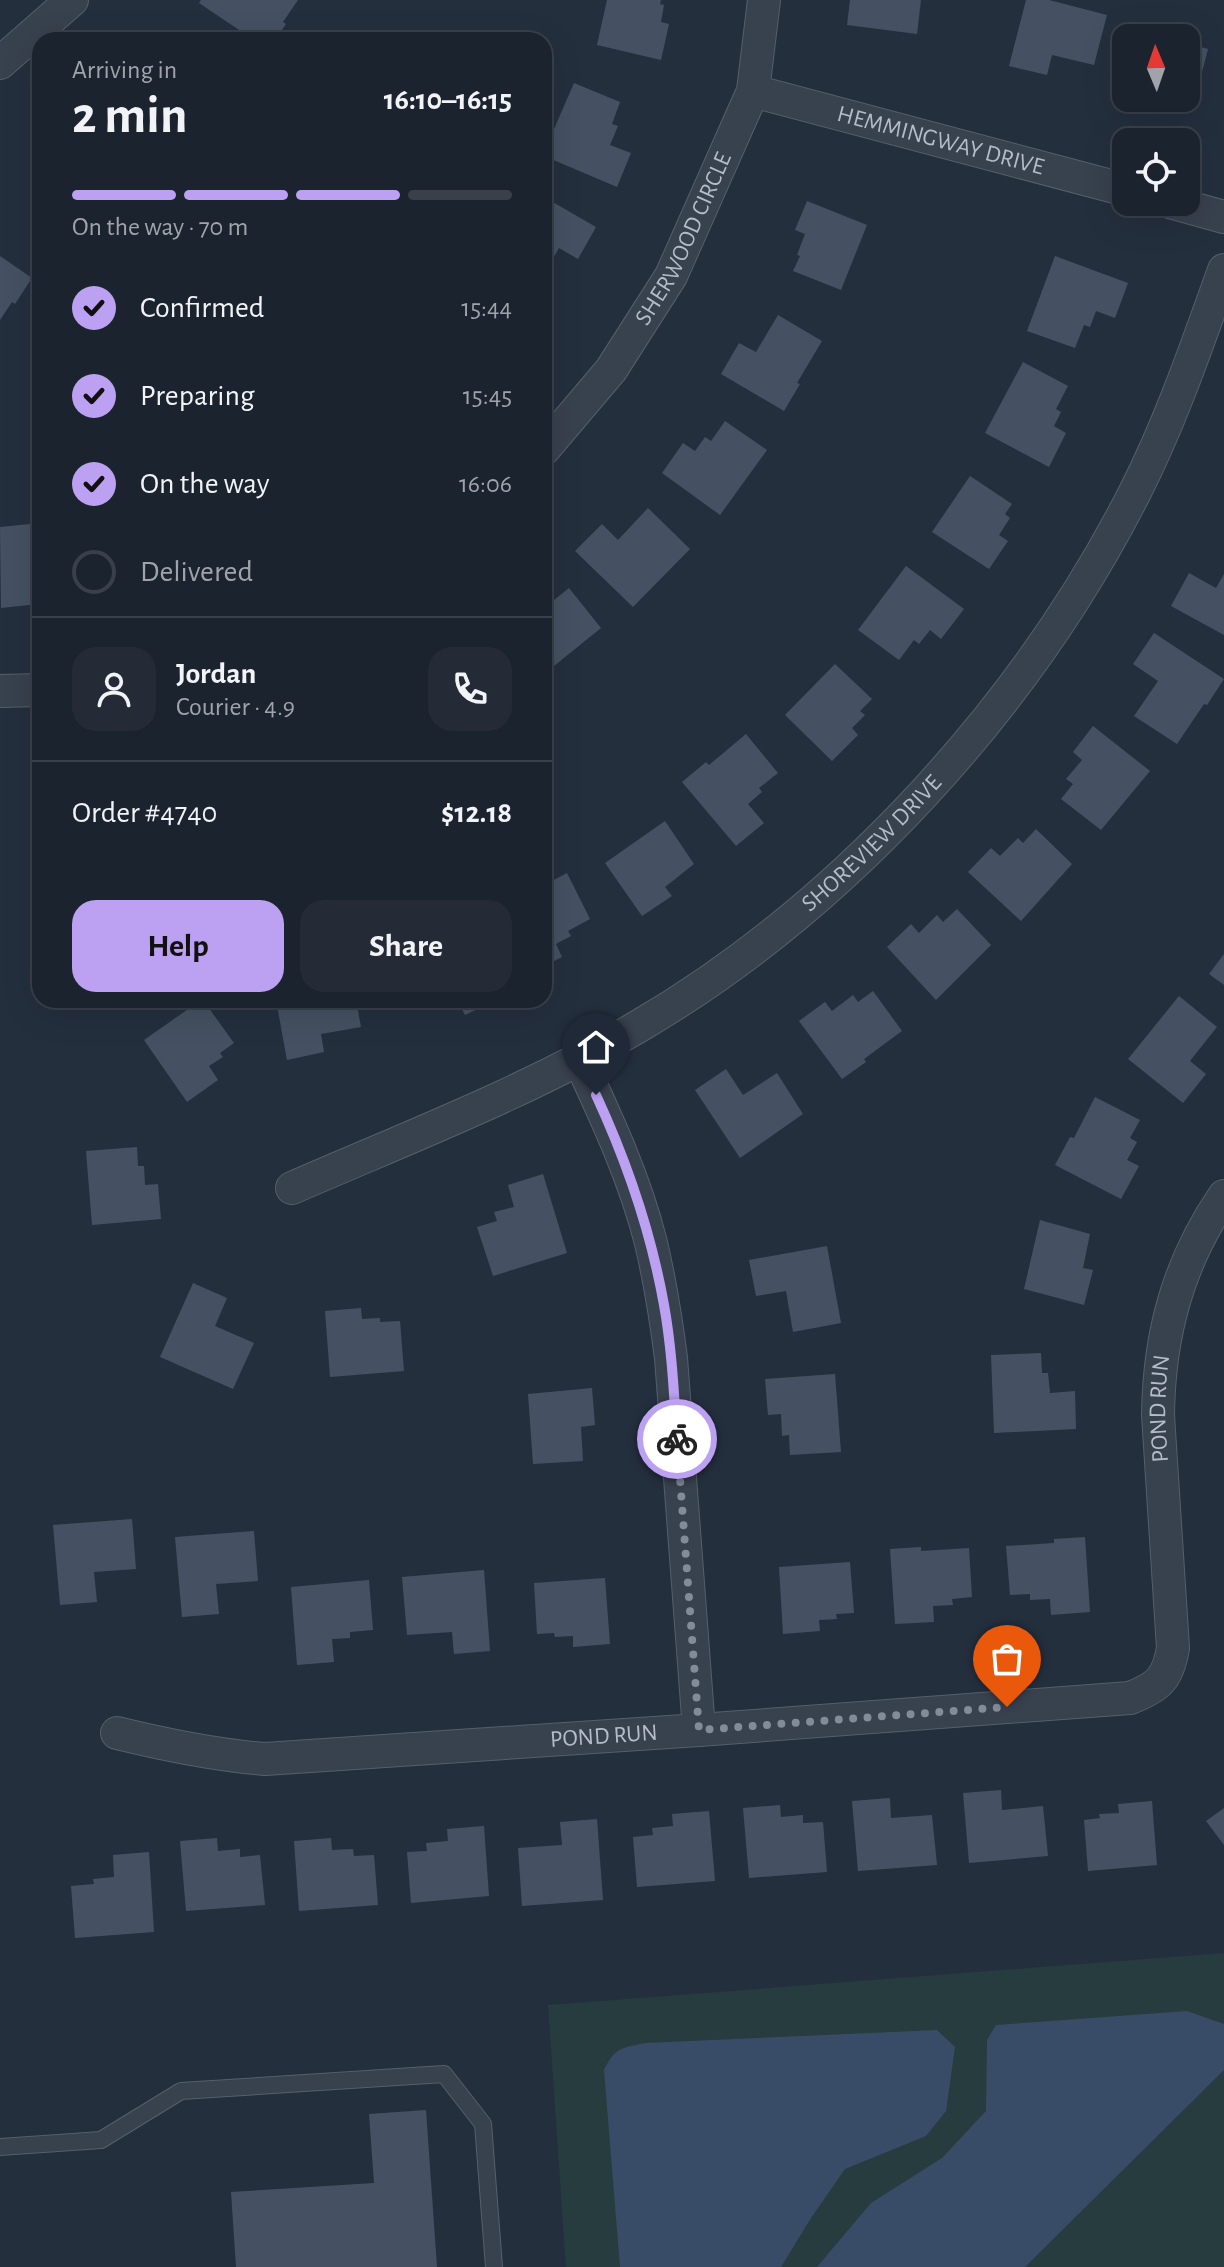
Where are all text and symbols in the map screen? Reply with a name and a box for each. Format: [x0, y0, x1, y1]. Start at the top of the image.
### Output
north arrow [1112, 24, 1200, 112]
map controls [1112, 24, 1200, 216]
text: Arriving in [72, 57, 177, 83]
text: 16:10–16:15 [384, 85, 512, 115]
text: 2 min [72, 90, 187, 142]
street label: HEMMINGWAY DRIVE [834, 102, 1047, 180]
button: locate [1112, 128, 1200, 216]
street label: SHERWOOD CIRCLE [631, 149, 736, 329]
text: On the way · 70 m [72, 214, 248, 240]
icon: check [72, 286, 116, 330]
text: Confirmed [140, 293, 264, 323]
text: 15:44 [461, 295, 512, 321]
icon: check [72, 374, 116, 418]
text: Preparing [140, 381, 255, 411]
text: 15:45 [463, 383, 512, 409]
icon: check [72, 462, 116, 506]
text: On the way [140, 469, 269, 499]
text: 16:06 [459, 471, 512, 497]
text: Delivered [140, 557, 253, 587]
button: person [72, 647, 156, 731]
button: phone [428, 647, 512, 731]
text: Jordan [176, 659, 256, 689]
text: Courier · 4.9 [176, 694, 295, 720]
street label: SHOREVIEW DRIVE [797, 770, 946, 916]
text: Order #4740 [72, 798, 217, 828]
text: $12.18 [441, 798, 512, 828]
button: Help [72, 900, 284, 992]
button: Share [300, 900, 512, 992]
pin [562, 1013, 630, 1095]
icon: home [574, 1025, 618, 1069]
street label: POND RUN [1146, 1353, 1174, 1463]
courier [637, 1399, 717, 1479]
icon: bike [655, 1417, 699, 1461]
pin [973, 1625, 1041, 1707]
icon: bag [985, 1637, 1029, 1681]
street label: POND RUN [549, 1721, 658, 1752]

